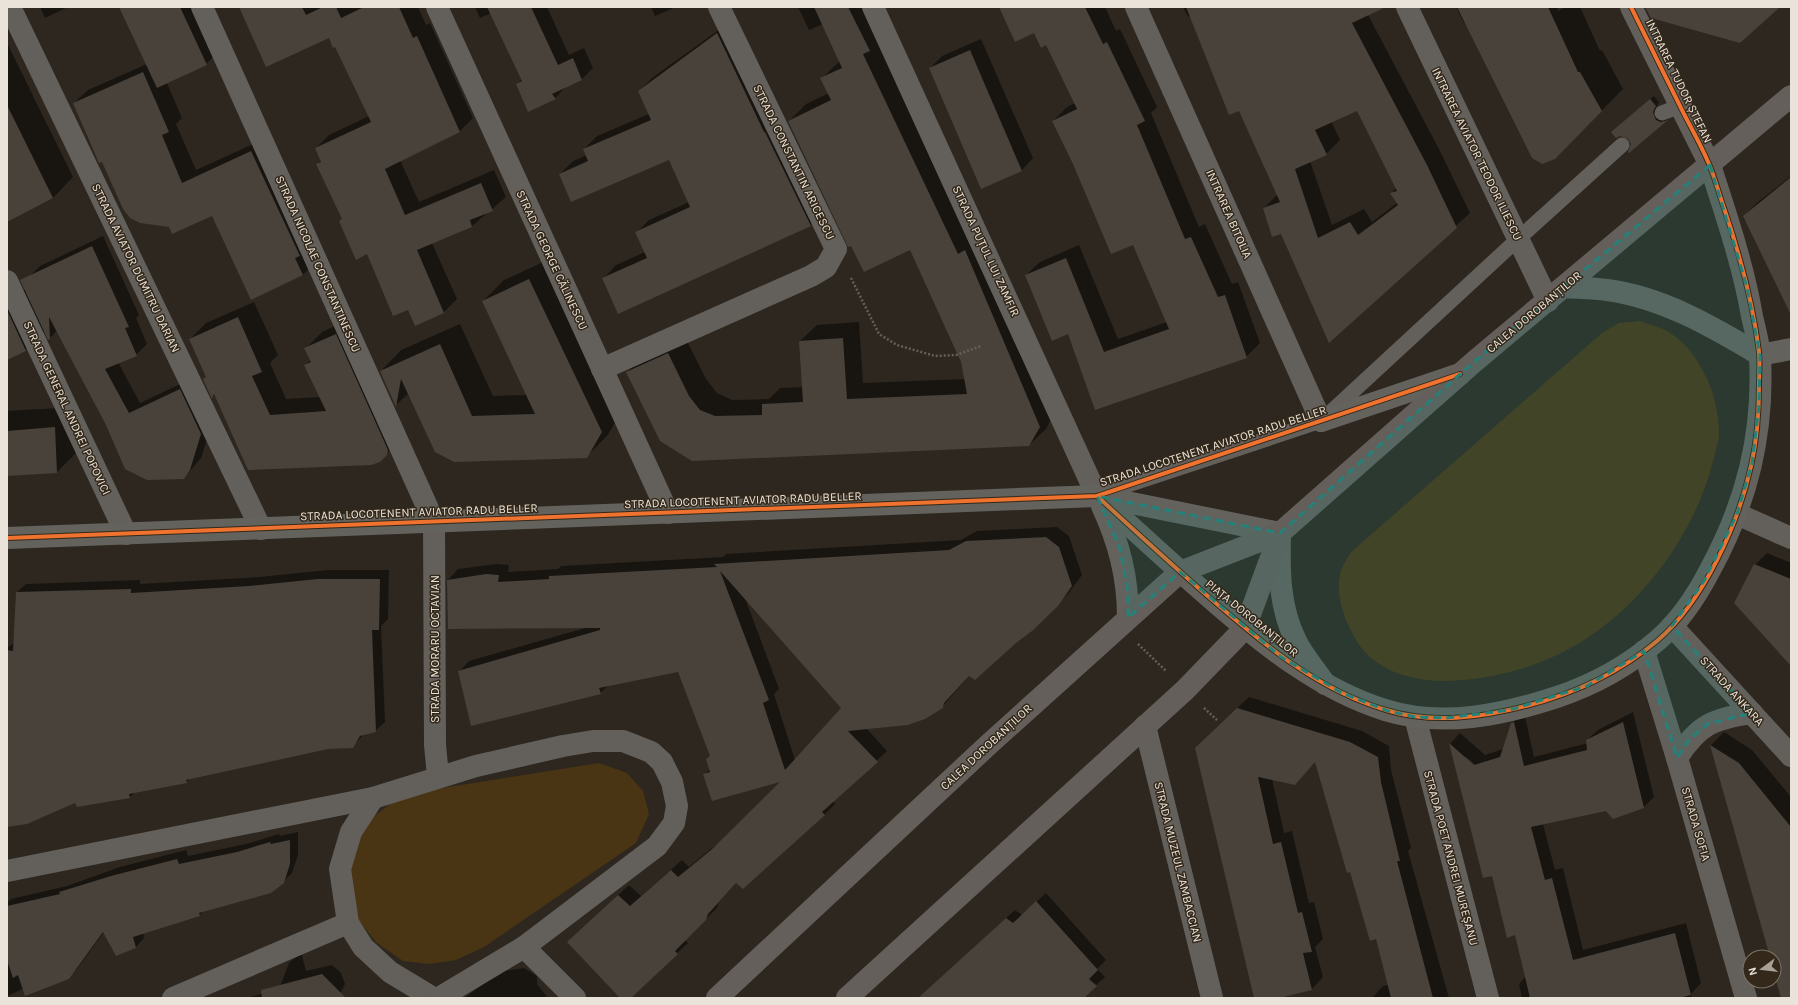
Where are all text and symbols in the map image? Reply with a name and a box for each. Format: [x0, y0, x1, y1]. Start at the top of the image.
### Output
street label: INTRAREA TUDOR ȘTEFAN [1643, 17, 1715, 145]
street label: INTRAREA AVIATOR TEODOR ILIESCU [1429, 65, 1525, 243]
street label: STRADA CONSTANTIN ARICESCU [750, 82, 838, 242]
street label: INTRAREA BITOLIA [1203, 167, 1255, 261]
street label: STRADA NICOLAE CONSTANTINESCU [273, 174, 363, 354]
street label: STRADA AVIATOR DUMITRU DARIAN [89, 181, 183, 355]
street label: STRADA PUȚUL LUI ZAMFIR [949, 183, 1023, 319]
street label: STRADA GEORGE CĂLINESCU [513, 188, 591, 332]
street label: CALEA DOROBANȚILOR [1484, 268, 1585, 357]
street label: STRADA GENERAL ANDREI POPOVICI [20, 319, 114, 497]
street label: STRADA LOCOTENENT AVIATOR RADU BELLER [1098, 403, 1328, 489]
street label: STRADA LOCOTENENT AVIATOR RADU BELLER [624, 489, 862, 511]
street label: STRADA LOCOTENENT AVIATOR RADU BELLER [300, 501, 538, 523]
street label: STRADA MORARU OCTAVIAN [428, 575, 442, 723]
street label: PIAȚA DOROBANȚILOR [1202, 576, 1301, 660]
street label: STRADA ANKARA [1697, 653, 1767, 729]
street label: CALEA DOROBANȚILOR [937, 701, 1035, 794]
street label: STRADA POET ANDREI MUREȘANU [1421, 769, 1481, 947]
street label: STRADA MUZEUL ZAMBACCIAN [1151, 780, 1205, 944]
street label: STRADA SOFIA [1679, 785, 1713, 863]
north arrow [1742, 949, 1782, 989]
text: N [1746, 966, 1760, 977]

